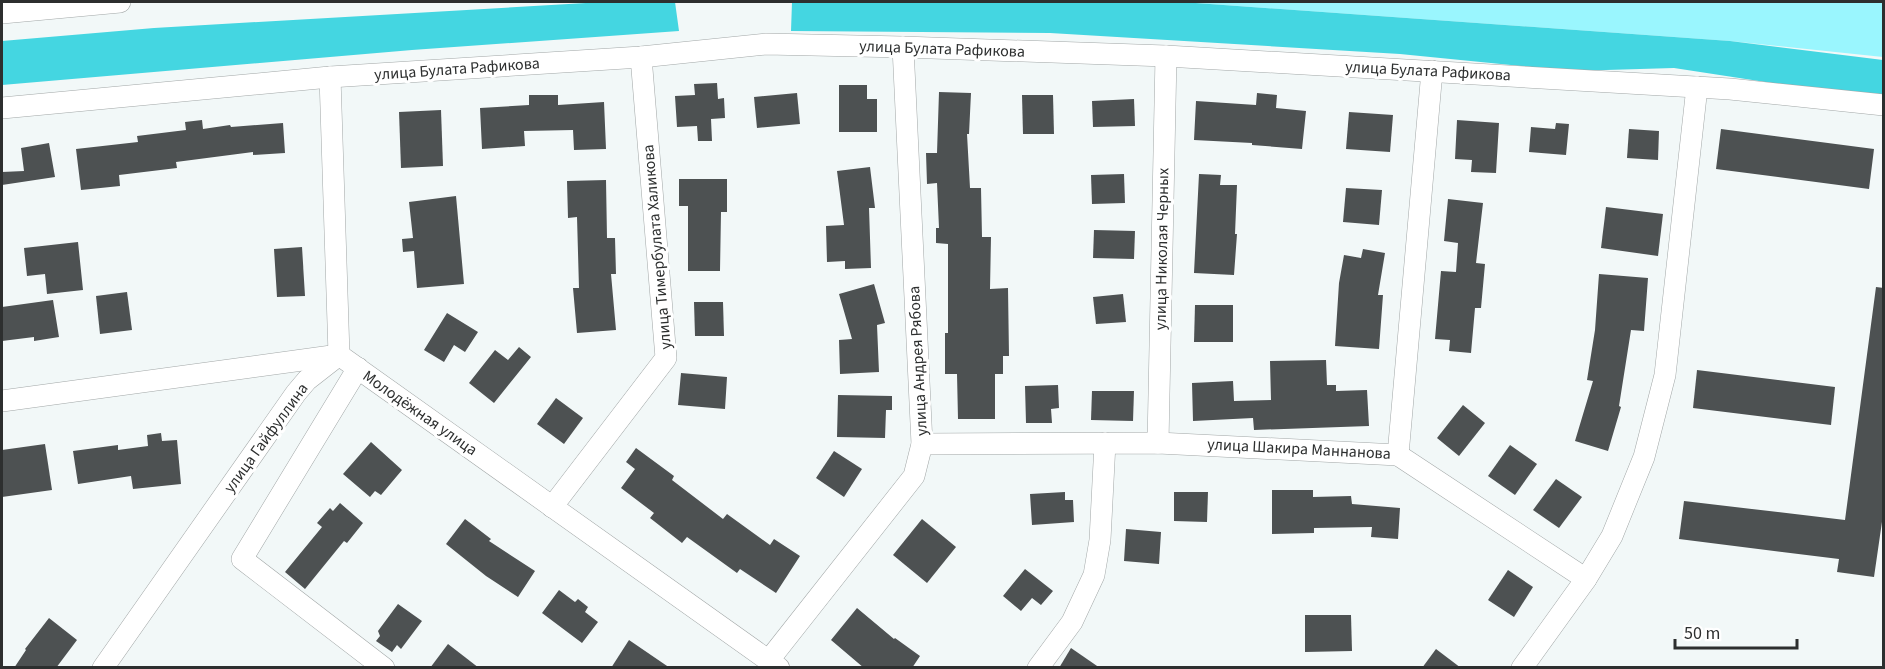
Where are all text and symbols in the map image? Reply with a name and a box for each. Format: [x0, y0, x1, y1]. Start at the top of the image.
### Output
street label: улица Булата Рафикова [859, 35, 1025, 63]
street label: улица Булата Рафикова [373, 52, 541, 86]
street label: улица Булата Рафикова [1345, 56, 1511, 86]
street label: улица Тимербулата Халикова [637, 144, 677, 350]
street label: улица Николая Черных [1150, 168, 1174, 330]
street label: улица Андрея Рябова [903, 285, 933, 437]
street label: Молодёжная улица [358, 365, 482, 461]
street label: улица Гайфуллина [219, 379, 313, 497]
street label: улица Шакира Маннанова [1207, 433, 1391, 465]
scale bar [1675, 612, 1796, 650]
text: 50 m [1684, 621, 1720, 646]

